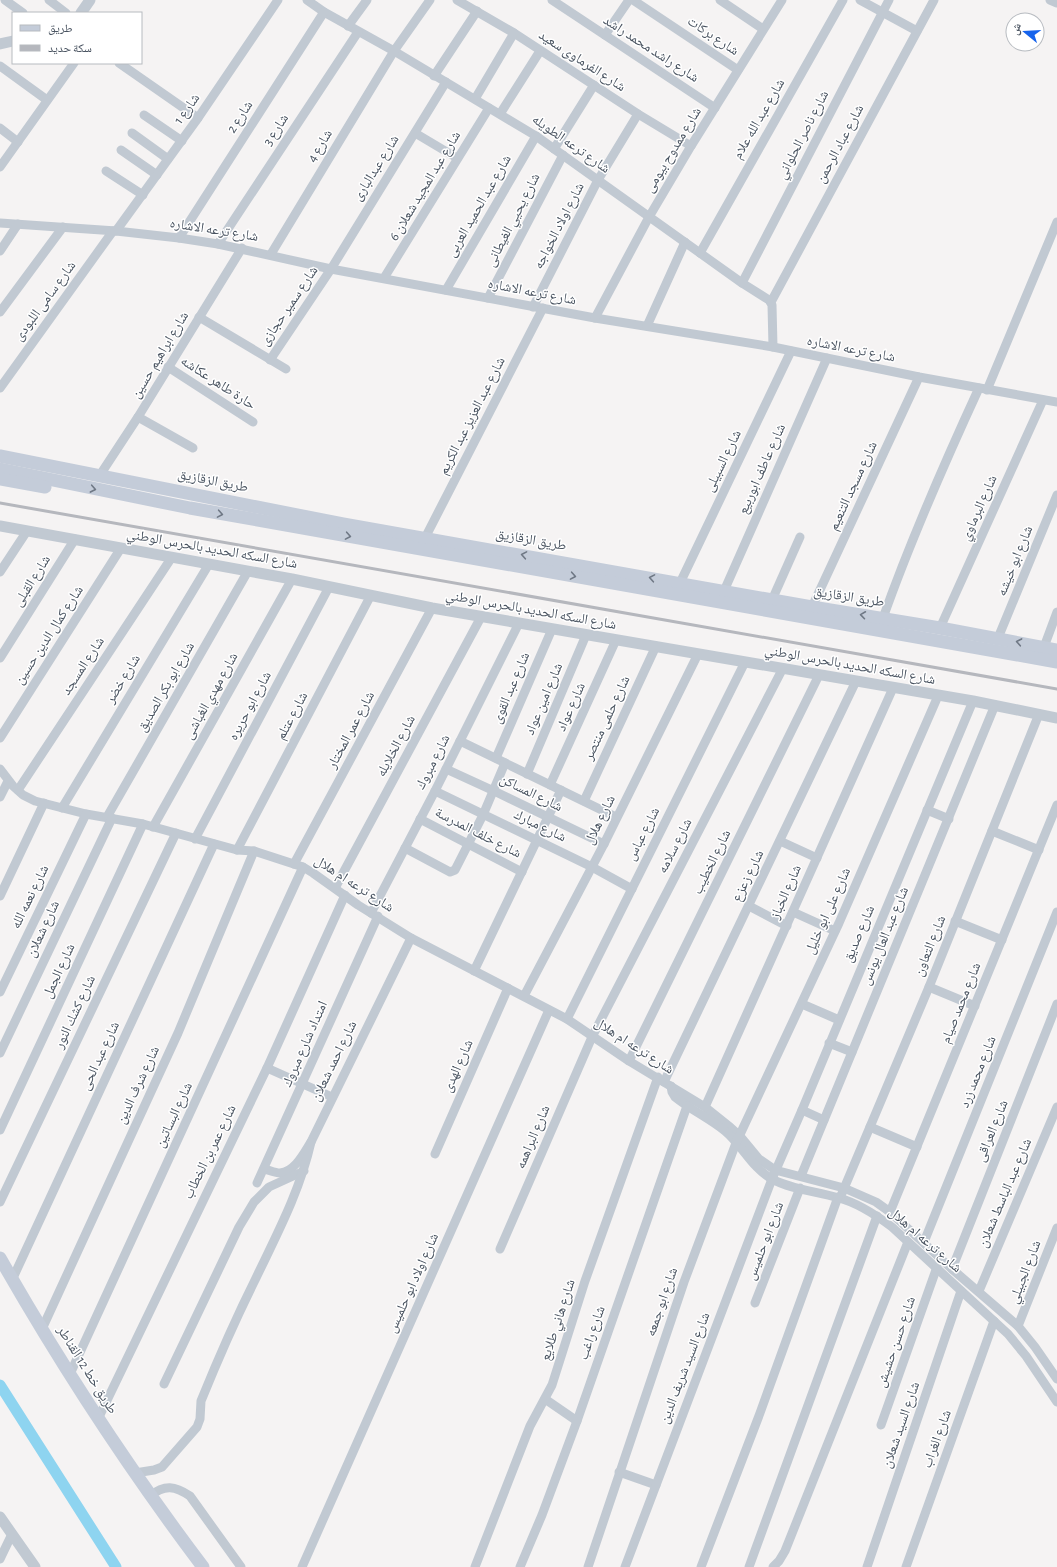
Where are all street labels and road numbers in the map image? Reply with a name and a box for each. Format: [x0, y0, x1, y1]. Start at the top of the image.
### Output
street label: شارع راشد محمد راشد [600, 13, 701, 87]
street label: شارع بركات [684, 14, 741, 60]
street label: شارع الفرماوى سعيد [535, 28, 628, 96]
street label: شارع عبد الله علام [730, 77, 789, 162]
street label: شارع ناصر الحلواني [775, 88, 835, 183]
street label: شارع 1 [172, 91, 204, 128]
street label: شارع 2 [225, 98, 257, 137]
street label: شارع عباد الرحمن [814, 102, 868, 186]
street label: شارع ممدوح بيومى [642, 105, 706, 196]
street label: شارع 3 [261, 112, 293, 149]
street label: شارع ترعه الطويله [528, 112, 612, 178]
street label: شارع 4 [305, 127, 337, 166]
street label: شارع عبد المجيد شعلان 6 [387, 129, 465, 244]
street label: شارع عبدالبارى [350, 133, 403, 204]
street label: شارع عبد الحميد العربى [444, 152, 516, 261]
street label: شارع يحيي الغيطانى [483, 171, 546, 271]
street label: شارع اولاد الخواجه [531, 181, 589, 272]
street label: شارع ترعه الاشاره [168, 216, 259, 246]
street label: شارع سامى اللبودى [11, 259, 80, 345]
street label: شارع سمير حجازى [257, 264, 322, 349]
street label: شارع ترعه الاشاره [486, 277, 577, 309]
street label: شارع ابراهيم حسين [129, 309, 193, 402]
street label: شارع ترعه الاشاره [805, 334, 896, 366]
street label: حارة طاهر عكاشه [177, 354, 258, 413]
street label: شارع عبد العزيز عبد الكريم [436, 355, 510, 478]
street label: شارع عاطف ابوربيع [736, 422, 790, 517]
street label: شارع السبيلى [702, 428, 746, 495]
street label: شارع مسجد التنعيم [826, 439, 882, 534]
street label: طريق الزقازيق [176, 467, 249, 497]
street label: شارع البرماوي [958, 473, 1003, 544]
street label: شارع ابو خيشه [995, 524, 1037, 599]
street label: شارع السكه الحديد بالحرس الوطني [125, 527, 299, 574]
street label: طريق الزقازيق [494, 527, 567, 555]
street label: شارع القبلى [11, 553, 55, 610]
street label: شارع كمال الدين حسين [12, 583, 88, 688]
street label: طريق الزقازيق [812, 584, 885, 611]
street label: شارع السكه الحديد بالحرس الوطني [444, 588, 618, 635]
street label: شارع المسجد [59, 634, 109, 699]
street label: شارع ابو بكر الصديق [135, 640, 199, 735]
street label: شارع السكه الحديد بالحرس الوطني [763, 643, 937, 690]
street label: شارع مهدي الغباشى [181, 650, 244, 743]
street label: شارع عبد القوى [490, 650, 534, 726]
street label: شارع خضر [102, 652, 145, 708]
street label: شارع امين عواد [523, 661, 567, 738]
street label: شارع ابو حريره [226, 669, 276, 744]
street label: شارع حلمى منتصر [581, 674, 634, 764]
street label: شارع عواد [554, 681, 590, 734]
street label: شارع عمر المختار [324, 689, 379, 773]
street label: شارع عتلم [274, 690, 312, 743]
street label: شارع الخلايله [374, 713, 420, 780]
street label: شارع مبروك [413, 732, 455, 793]
street label: شارع المساكن [497, 772, 565, 816]
street label: شارع هلال [582, 793, 620, 848]
street label: شارع خلف المدرسة [432, 805, 523, 863]
street label: شارع عباس [624, 805, 664, 864]
street label: شارع مبارك [511, 807, 568, 846]
street label: شارع سلامه [655, 816, 697, 877]
street label: شارع الخطيب [690, 828, 735, 897]
street label: شارع زعزع [730, 848, 768, 905]
street label: شارع ترعه ام هلال [311, 853, 396, 916]
street label: شارع نعمه الله [9, 863, 53, 932]
street label: شارع الخباز [767, 863, 806, 923]
street label: شارع على ابو خليل [803, 866, 855, 957]
street label: شارع عبد العال يونس [859, 885, 913, 988]
street label: شارع شعلان [24, 899, 64, 960]
street label: شارع صديق [841, 903, 879, 965]
street label: شارع التعاون [911, 914, 950, 979]
street label: شارع الجمل [40, 941, 80, 1001]
street label: شارع محمد صيام [938, 961, 985, 1046]
street label: شارع كشك النور [52, 973, 100, 1053]
street label: امتداد شارع مبروك [280, 999, 332, 1090]
street label: شارع ترعه ام هلال [591, 1015, 676, 1078]
street label: شارع عبد الحى [78, 1019, 124, 1093]
street label: شارع احمد شعلان [308, 1019, 361, 1104]
street label: شارع محمد زرد [957, 1034, 1001, 1111]
street label: شارع الهدى [440, 1038, 478, 1095]
street label: شارع شرف الدين [114, 1044, 164, 1127]
street label: شارع البساتين [153, 1080, 197, 1151]
street label: شارع العراقى [973, 1098, 1013, 1165]
street label: شارع عمر بن الخطاب [181, 1103, 241, 1202]
street label: شارع البراهمه [513, 1103, 554, 1172]
street label: شارع عبد الباسط شعلان [976, 1136, 1036, 1250]
street label: شارع ابو حلميس [744, 1200, 788, 1283]
street label: شارع ترعه ام هلال [885, 1205, 964, 1277]
street label: شارع اولاد ابو حلميس [385, 1231, 443, 1336]
street label: شارع الجبيلي [1007, 1238, 1047, 1307]
street label: شارع ابو جمعه [644, 1266, 682, 1339]
street label: شارع هاني طلايع [538, 1278, 581, 1364]
street label: شارع حسن حشيش [874, 1295, 920, 1390]
street label: شارع راغب [576, 1304, 610, 1362]
street label: شارع السيد شريف الدين [657, 1310, 715, 1426]
street label: طريق خط 12 القناطر [52, 1323, 120, 1418]
street label: شارع السيد شعلان [880, 1380, 924, 1471]
street label: شارع الغراب [920, 1408, 956, 1471]

